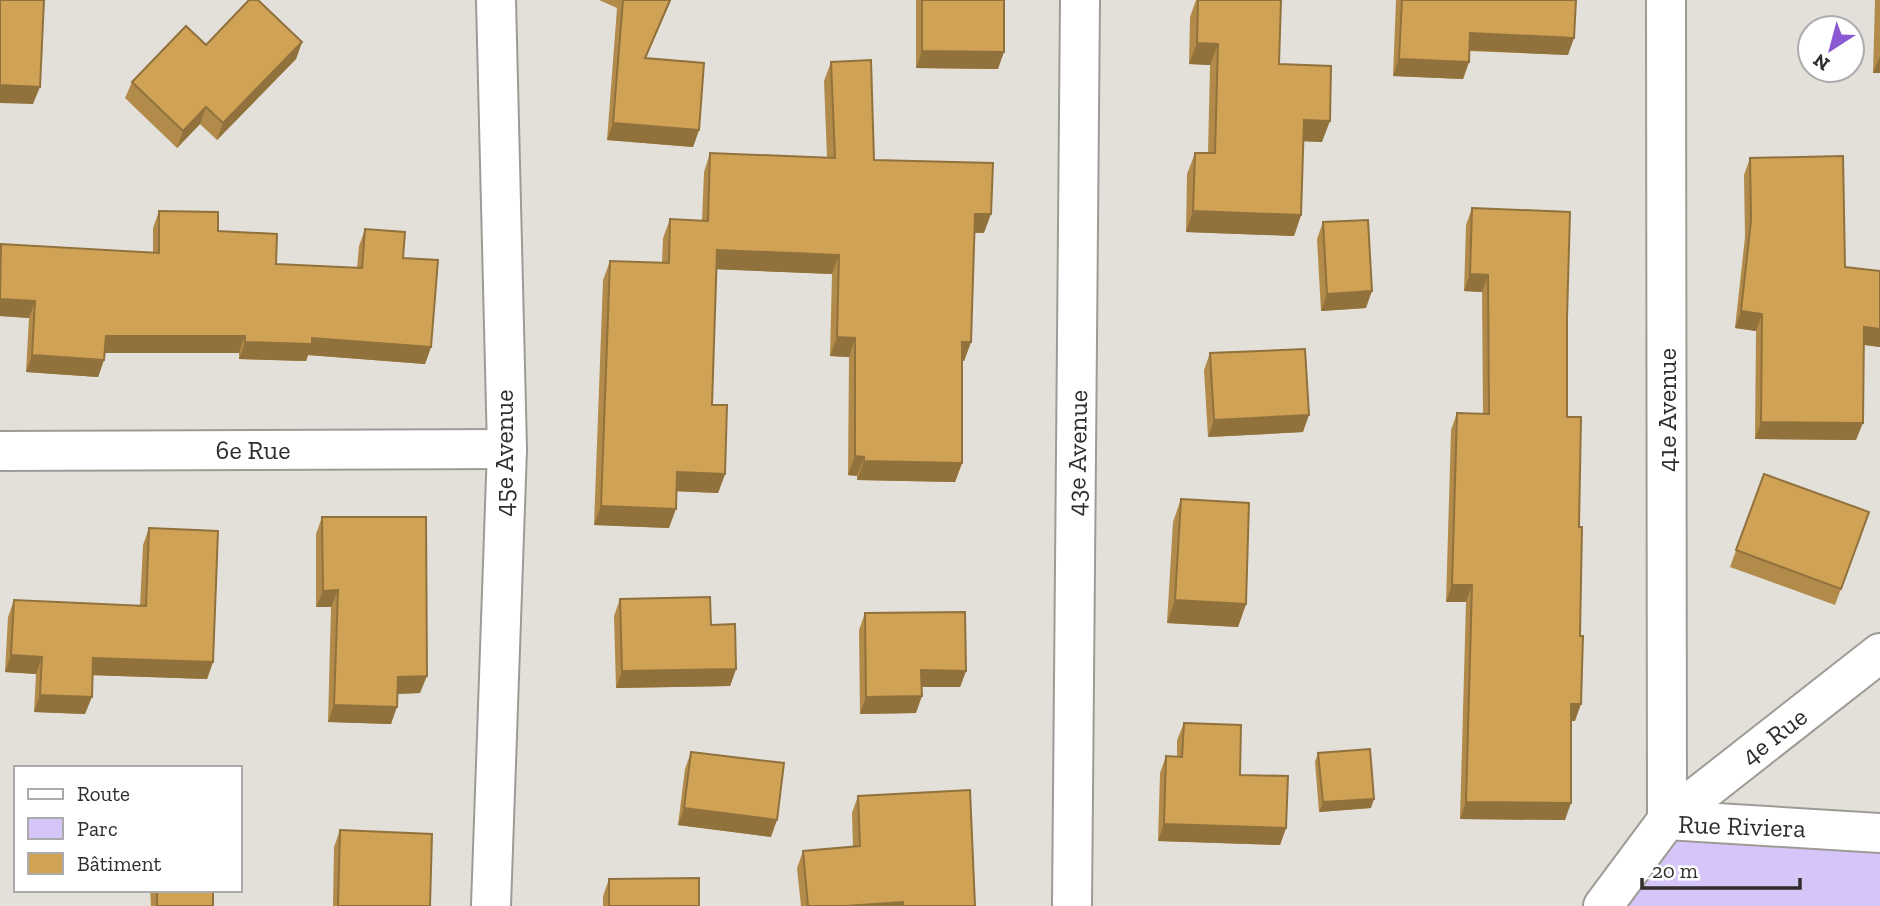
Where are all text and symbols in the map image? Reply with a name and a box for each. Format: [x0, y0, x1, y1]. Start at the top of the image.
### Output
north arrow [1796, 14, 1866, 84]
text: N [1809, 49, 1834, 76]
street label: 41e Avenue [1651, 348, 1683, 472]
street label: 45e Avenue [488, 389, 520, 517]
street label: 43e Avenue [1060, 390, 1094, 516]
street label: 6e Rue [216, 434, 290, 466]
street label: 4e Rue [1735, 700, 1813, 772]
legend [14, 766, 242, 892]
text: Route [77, 781, 130, 806]
street label: Rue Riviera [1678, 808, 1807, 844]
text: Parc [77, 816, 118, 841]
scale bar [1642, 846, 1800, 890]
text: Bâtiment [77, 851, 162, 876]
text: 20 m [1652, 858, 1698, 883]

